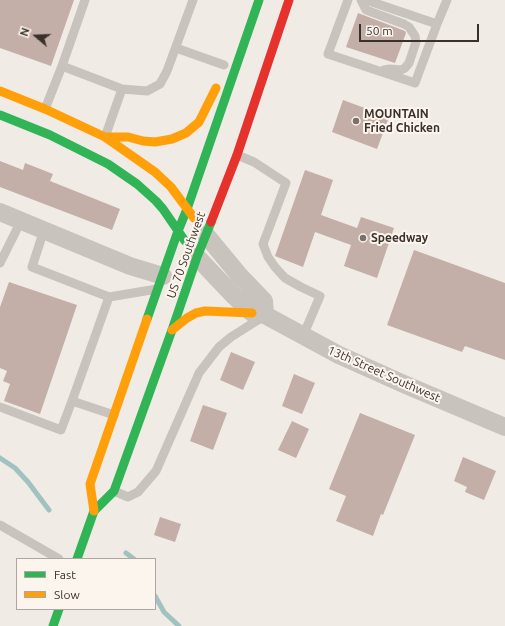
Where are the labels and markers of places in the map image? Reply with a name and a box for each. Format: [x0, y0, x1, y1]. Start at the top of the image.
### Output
place label: MOUNTAIN Fried Chicken [364, 107, 440, 135]
marker: MOUNTAIN Fried Chicken [351, 116, 361, 126]
place label: Speedway [371, 231, 428, 245]
marker: Speedway [358, 233, 368, 243]

